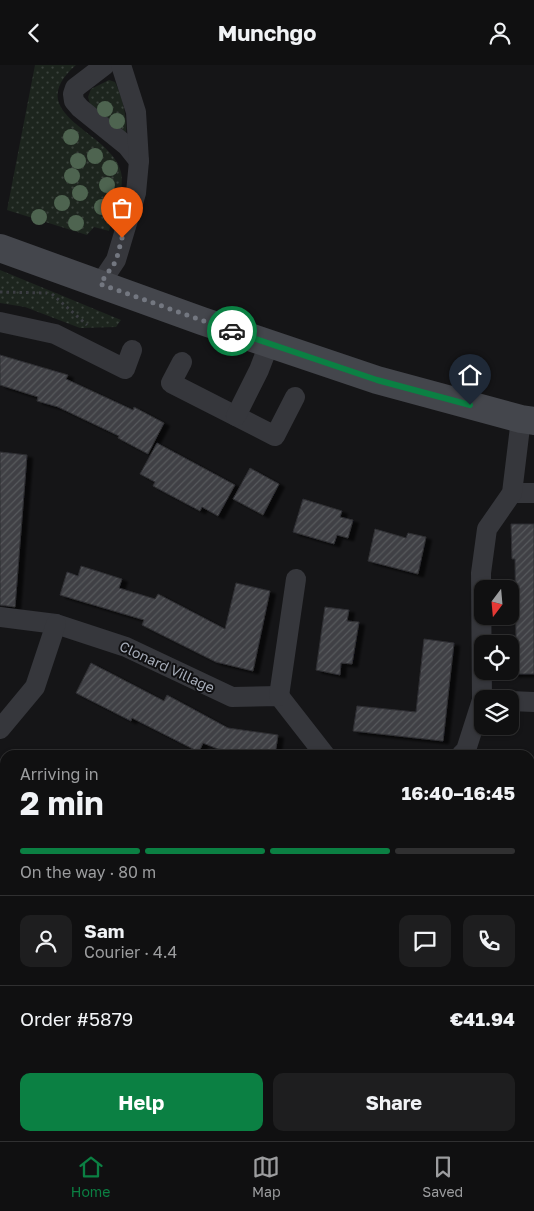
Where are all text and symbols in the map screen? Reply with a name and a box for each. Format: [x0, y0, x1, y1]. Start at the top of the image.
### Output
icon: back [20, 19, 48, 47]
text: Munchgo [218, 19, 316, 46]
icon: person [486, 19, 514, 47]
pin [101, 187, 143, 238]
icon: bag [108, 194, 136, 222]
courier [207, 306, 257, 356]
icon: car [218, 317, 246, 345]
pin [449, 354, 491, 405]
icon: home [456, 361, 484, 389]
north arrow [474, 580, 519, 625]
map controls [474, 580, 519, 735]
button: locate [474, 635, 519, 680]
street label: Clonard Village [117, 637, 217, 696]
button: layers [474, 690, 519, 735]
text: Arriving in [20, 764, 99, 784]
text: 16:40–16:45 [401, 781, 515, 804]
text: 2 min [20, 784, 104, 822]
text: On the way · 80 m [20, 862, 156, 882]
button: person [20, 915, 72, 967]
button: chat [399, 915, 451, 967]
button: phone [463, 915, 515, 967]
text: Sam [84, 919, 124, 942]
text: Courier · 4.4 [84, 942, 177, 962]
text: Order #5879 [20, 1007, 133, 1030]
text: €41.94 [450, 1007, 515, 1030]
button: Help [20, 1073, 263, 1131]
button: Share [273, 1073, 515, 1131]
tab: Home [71, 1153, 110, 1200]
tab: Map [252, 1153, 281, 1200]
tab: Saved [422, 1153, 463, 1200]

